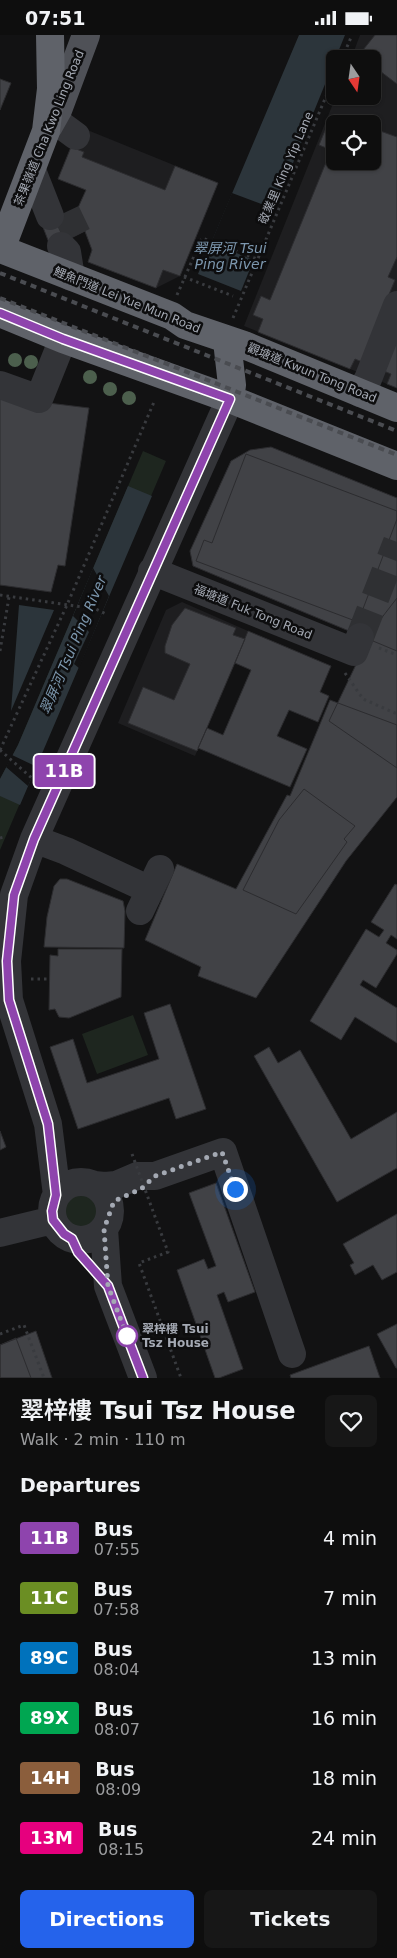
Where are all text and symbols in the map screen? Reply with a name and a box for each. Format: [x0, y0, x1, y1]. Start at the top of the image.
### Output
text: 07:51 [25, 7, 85, 29]
street label: 茶果嶺道 Cha Kwo Ling Road [11, 48, 87, 208]
north arrow [326, 50, 381, 105]
map controls [326, 50, 381, 170]
street label: 敬業里 King Yip Lane [256, 110, 316, 226]
button: locate [326, 115, 381, 170]
water label: 翠屏河 Tsui Ping River [193, 240, 267, 272]
street label: 鯉魚門道 Lei Yue Mun Road [52, 264, 202, 336]
street label: 觀塘道 Kwun Tong Road [245, 341, 379, 405]
water label: 翠屏河 Tsui Ping River [37, 572, 110, 717]
street label: 福塘道 Fuk Tong Road [192, 582, 314, 642]
line badge: 11B [35, 755, 93, 787]
text: 11B [45, 760, 83, 781]
your location [223, 1177, 248, 1202]
place label: 翠梓樓 Tsui Tsz House [142, 1322, 209, 1350]
marker: 翠梓樓 Tsui Tsz House [116, 1325, 138, 1347]
button: heart [325, 1395, 377, 1447]
text: 翠梓樓 Tsui Tsz House [20, 1397, 296, 1425]
text: Walk · 2 min · 110 m [20, 1430, 185, 1449]
text: Departures [20, 1474, 141, 1496]
text: Bus [94, 1518, 133, 1540]
text: 11B [30, 1527, 69, 1548]
text: 4 min [323, 1527, 377, 1549]
text: 07:55 [94, 1540, 140, 1559]
text: Bus [93, 1578, 133, 1600]
text: 11C [30, 1587, 68, 1608]
text: 7 min [323, 1587, 377, 1609]
text: 07:58 [93, 1600, 139, 1619]
text: Bus [93, 1638, 133, 1660]
text: 89C [30, 1647, 68, 1668]
text: 13 min [311, 1647, 377, 1669]
text: 08:04 [93, 1660, 139, 1679]
text: Bus [94, 1698, 133, 1720]
text: 89X [30, 1707, 69, 1728]
text: 16 min [311, 1707, 377, 1729]
text: 08:07 [94, 1720, 140, 1739]
text: Bus [95, 1758, 134, 1780]
text: 14H [30, 1767, 70, 1788]
text: 18 min [311, 1767, 377, 1789]
text: 08:09 [95, 1780, 141, 1799]
text: Bus [98, 1818, 137, 1840]
text: 13M [30, 1827, 73, 1848]
text: 24 min [311, 1827, 377, 1849]
text: 08:15 [98, 1840, 144, 1859]
button: Directions [20, 1890, 194, 1948]
button: Tickets [204, 1890, 377, 1948]

